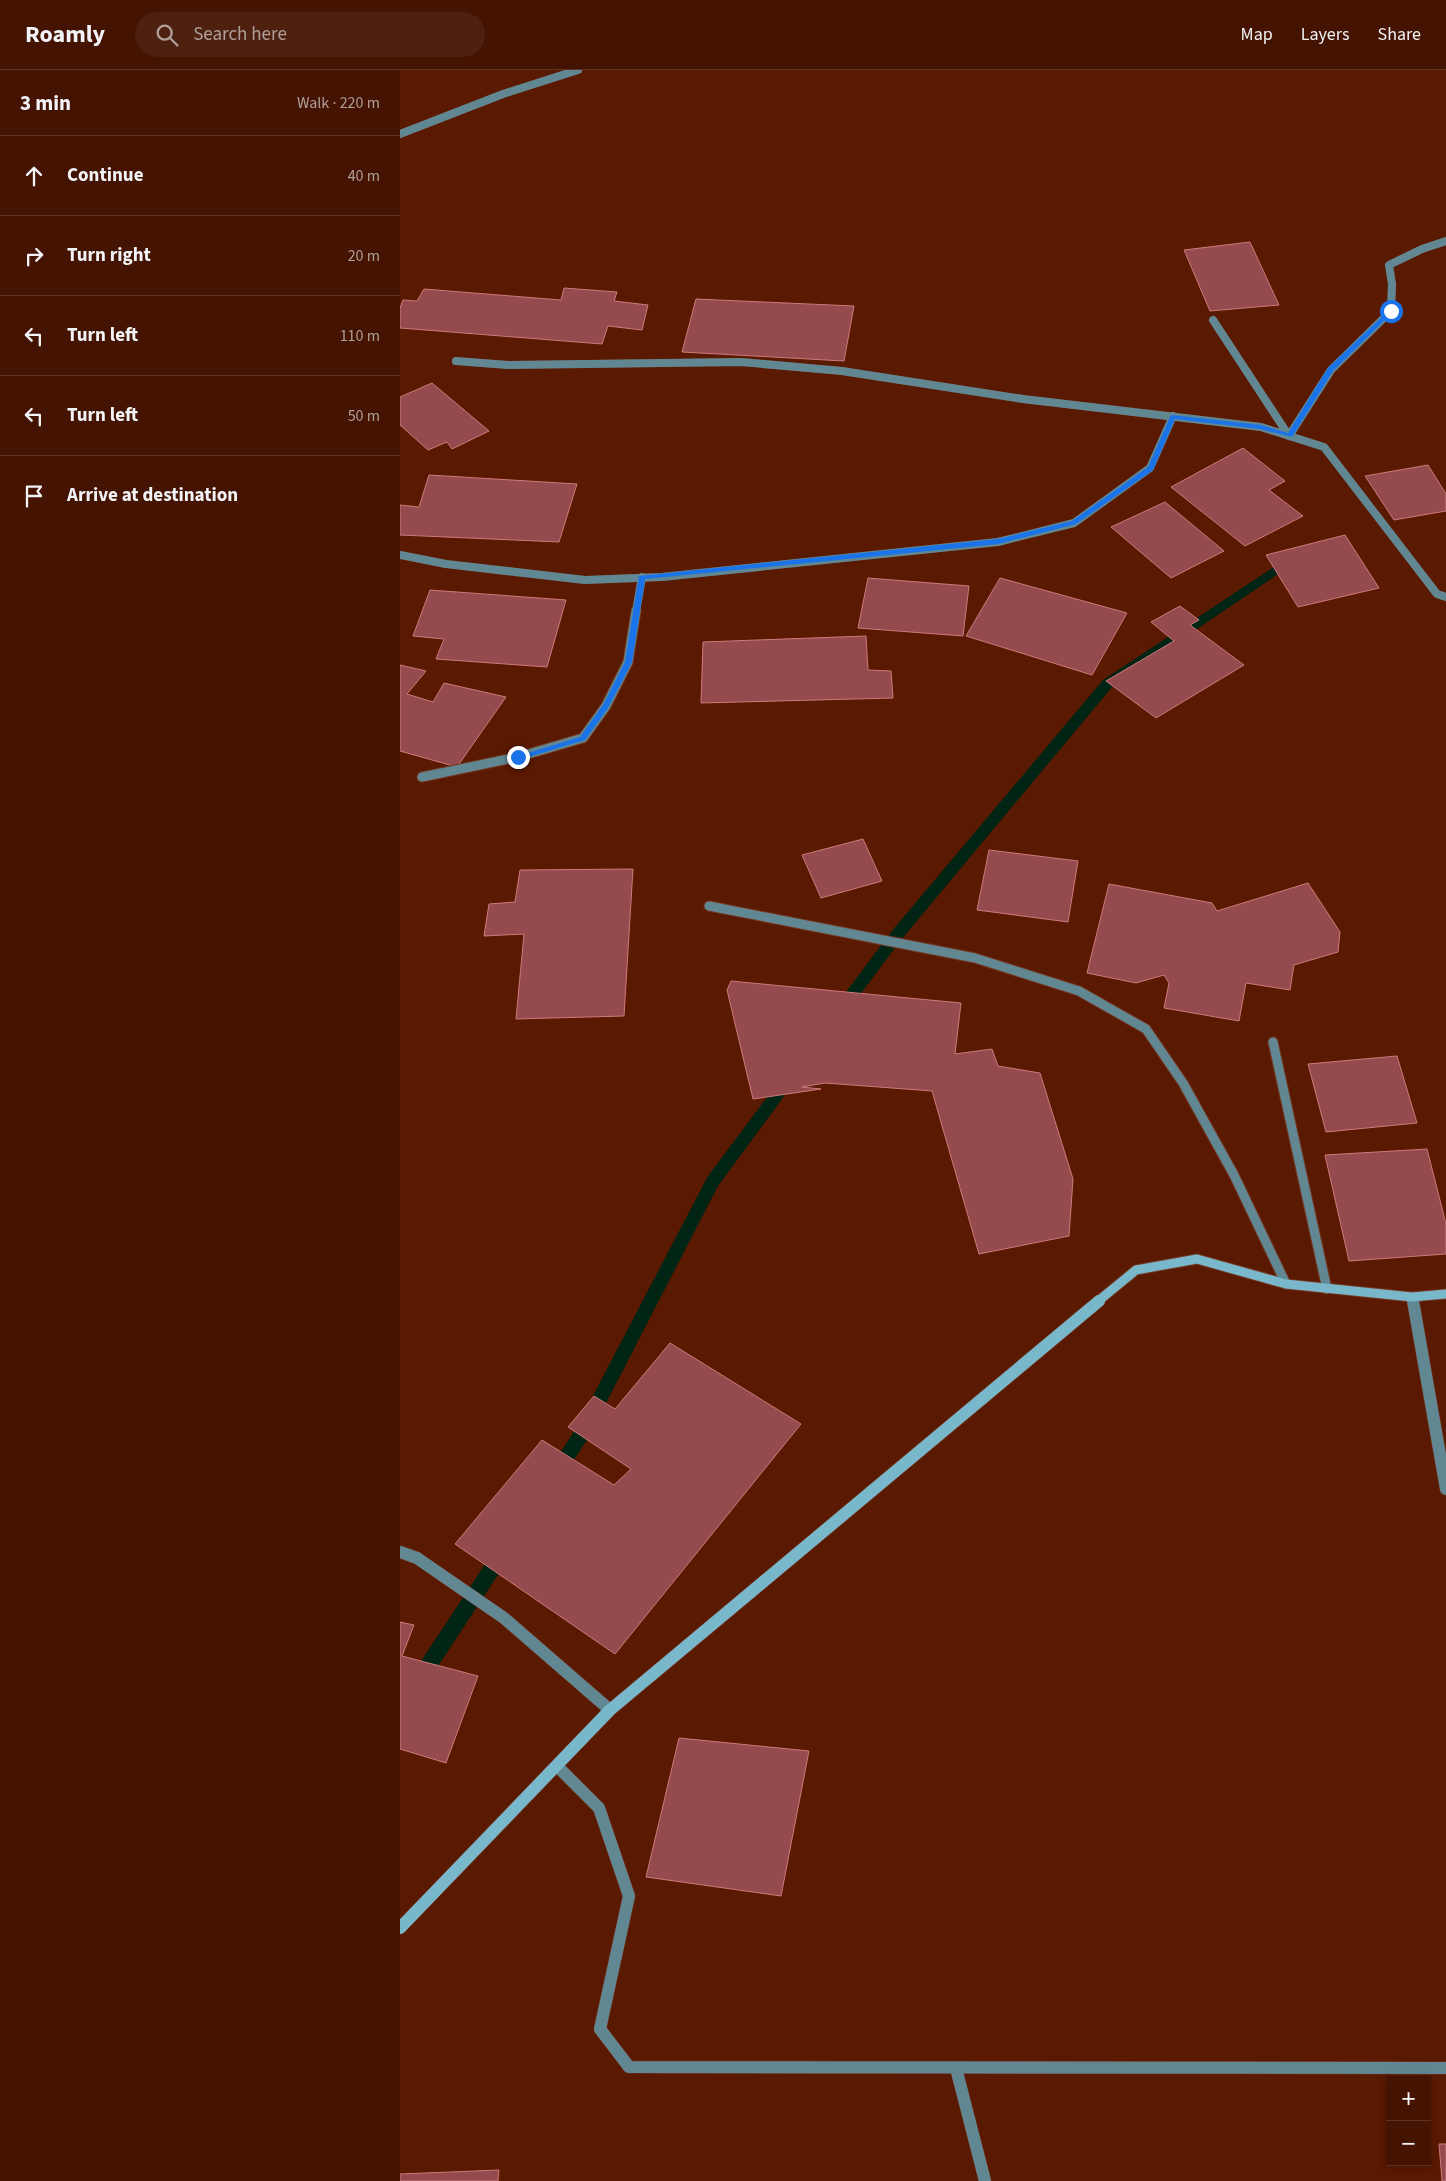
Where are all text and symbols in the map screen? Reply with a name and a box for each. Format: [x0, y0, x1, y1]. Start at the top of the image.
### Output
search box [135, 12, 485, 57]
text: Roamly [25, 17, 105, 52]
icon: search [153, 21, 181, 49]
text: Search here [193, 21, 287, 48]
text: Map [1241, 22, 1273, 47]
text: Layers [1301, 22, 1350, 47]
text: Share [1378, 22, 1421, 47]
text: 3 min [20, 88, 71, 118]
text: Walk · 220 m [297, 92, 380, 114]
icon: ahead [20, 162, 48, 190]
text: Continue [67, 162, 144, 189]
text: 40 m [348, 165, 380, 187]
icon: right [20, 242, 48, 270]
text: Turn right [67, 242, 151, 269]
text: 20 m [348, 245, 380, 267]
route start [1380, 300, 1403, 323]
icon: left [20, 322, 48, 350]
text: Turn left [67, 322, 138, 349]
text: 110 m [340, 325, 380, 347]
icon: left [20, 402, 48, 430]
text: Turn left [67, 402, 138, 429]
text: 50 m [348, 405, 380, 427]
icon: arrive [20, 482, 48, 510]
text: Arrive at destination [67, 482, 238, 509]
route end [507, 746, 530, 769]
map controls [1386, 2076, 1431, 2166]
button: + [1386, 2076, 1431, 2121]
button: − [1386, 2121, 1431, 2166]

